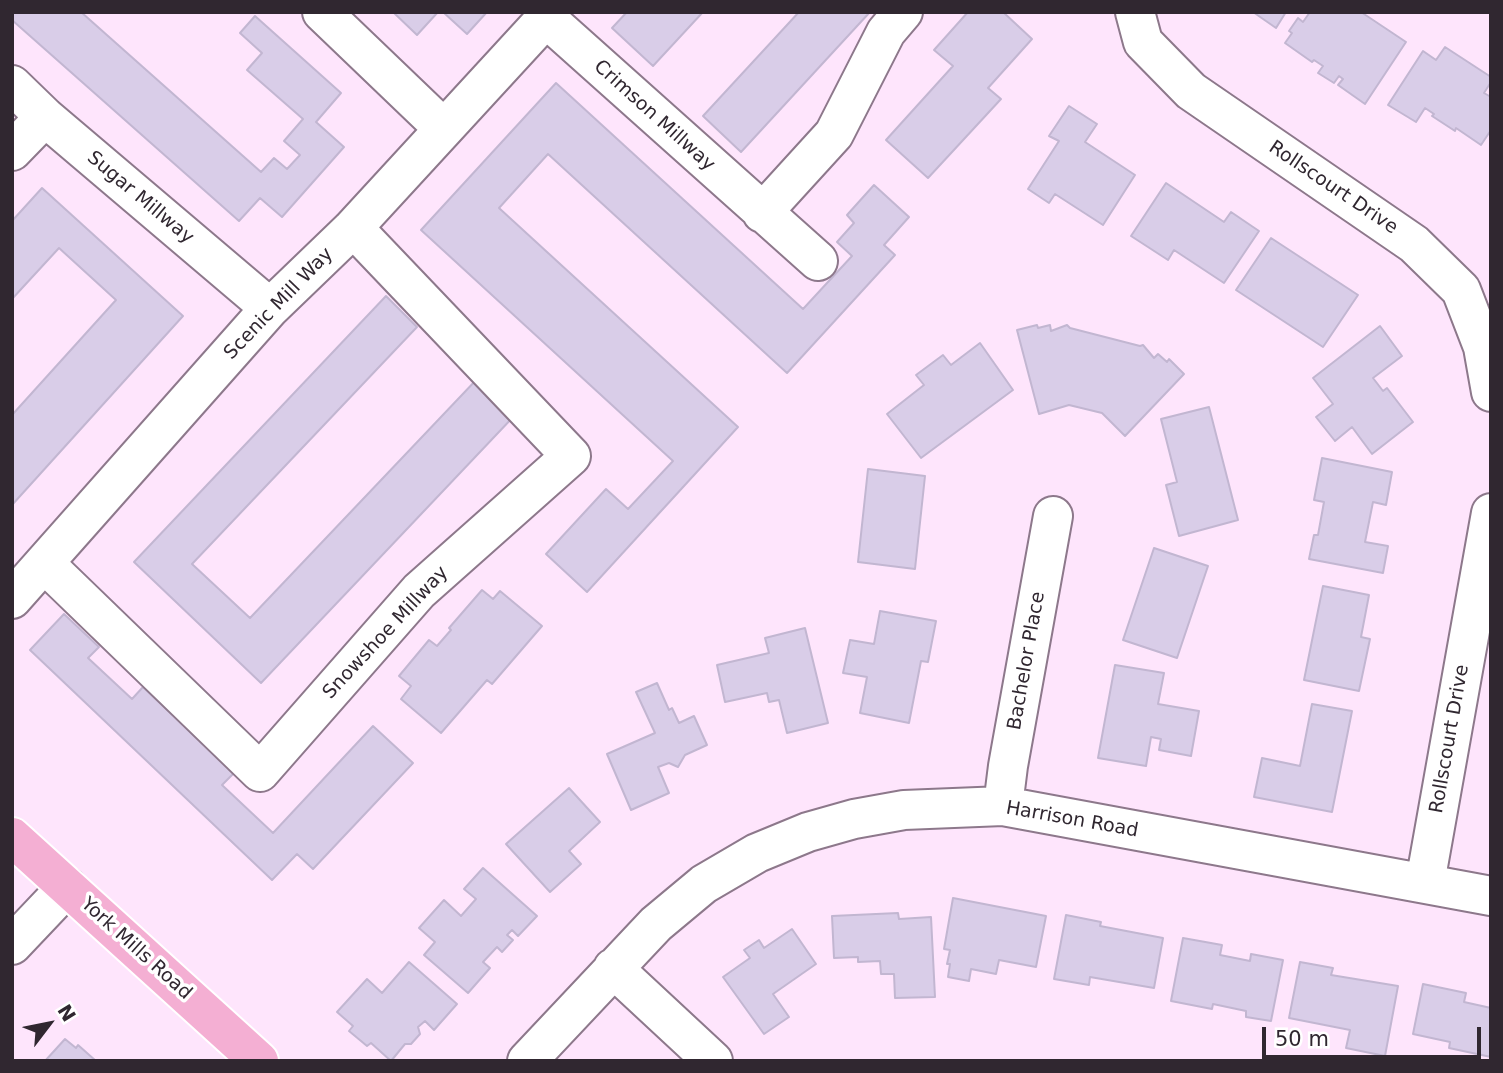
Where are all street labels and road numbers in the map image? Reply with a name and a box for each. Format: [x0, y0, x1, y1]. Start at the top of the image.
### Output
street label: Crimson Millway [589, 56, 719, 176]
street label: Rollscourt Drive [1264, 136, 1402, 240]
street label: Sugar Millway [82, 147, 198, 249]
street label: Scenic Mill Way [220, 243, 338, 365]
street label: Snowshoe Millway [319, 562, 453, 704]
street label: Bachelor Place [1004, 590, 1050, 732]
street label: Rollscourt Drive [1426, 663, 1474, 815]
street label: Harrison Road [1004, 797, 1140, 843]
street label: York Mills Road [76, 893, 196, 1005]

